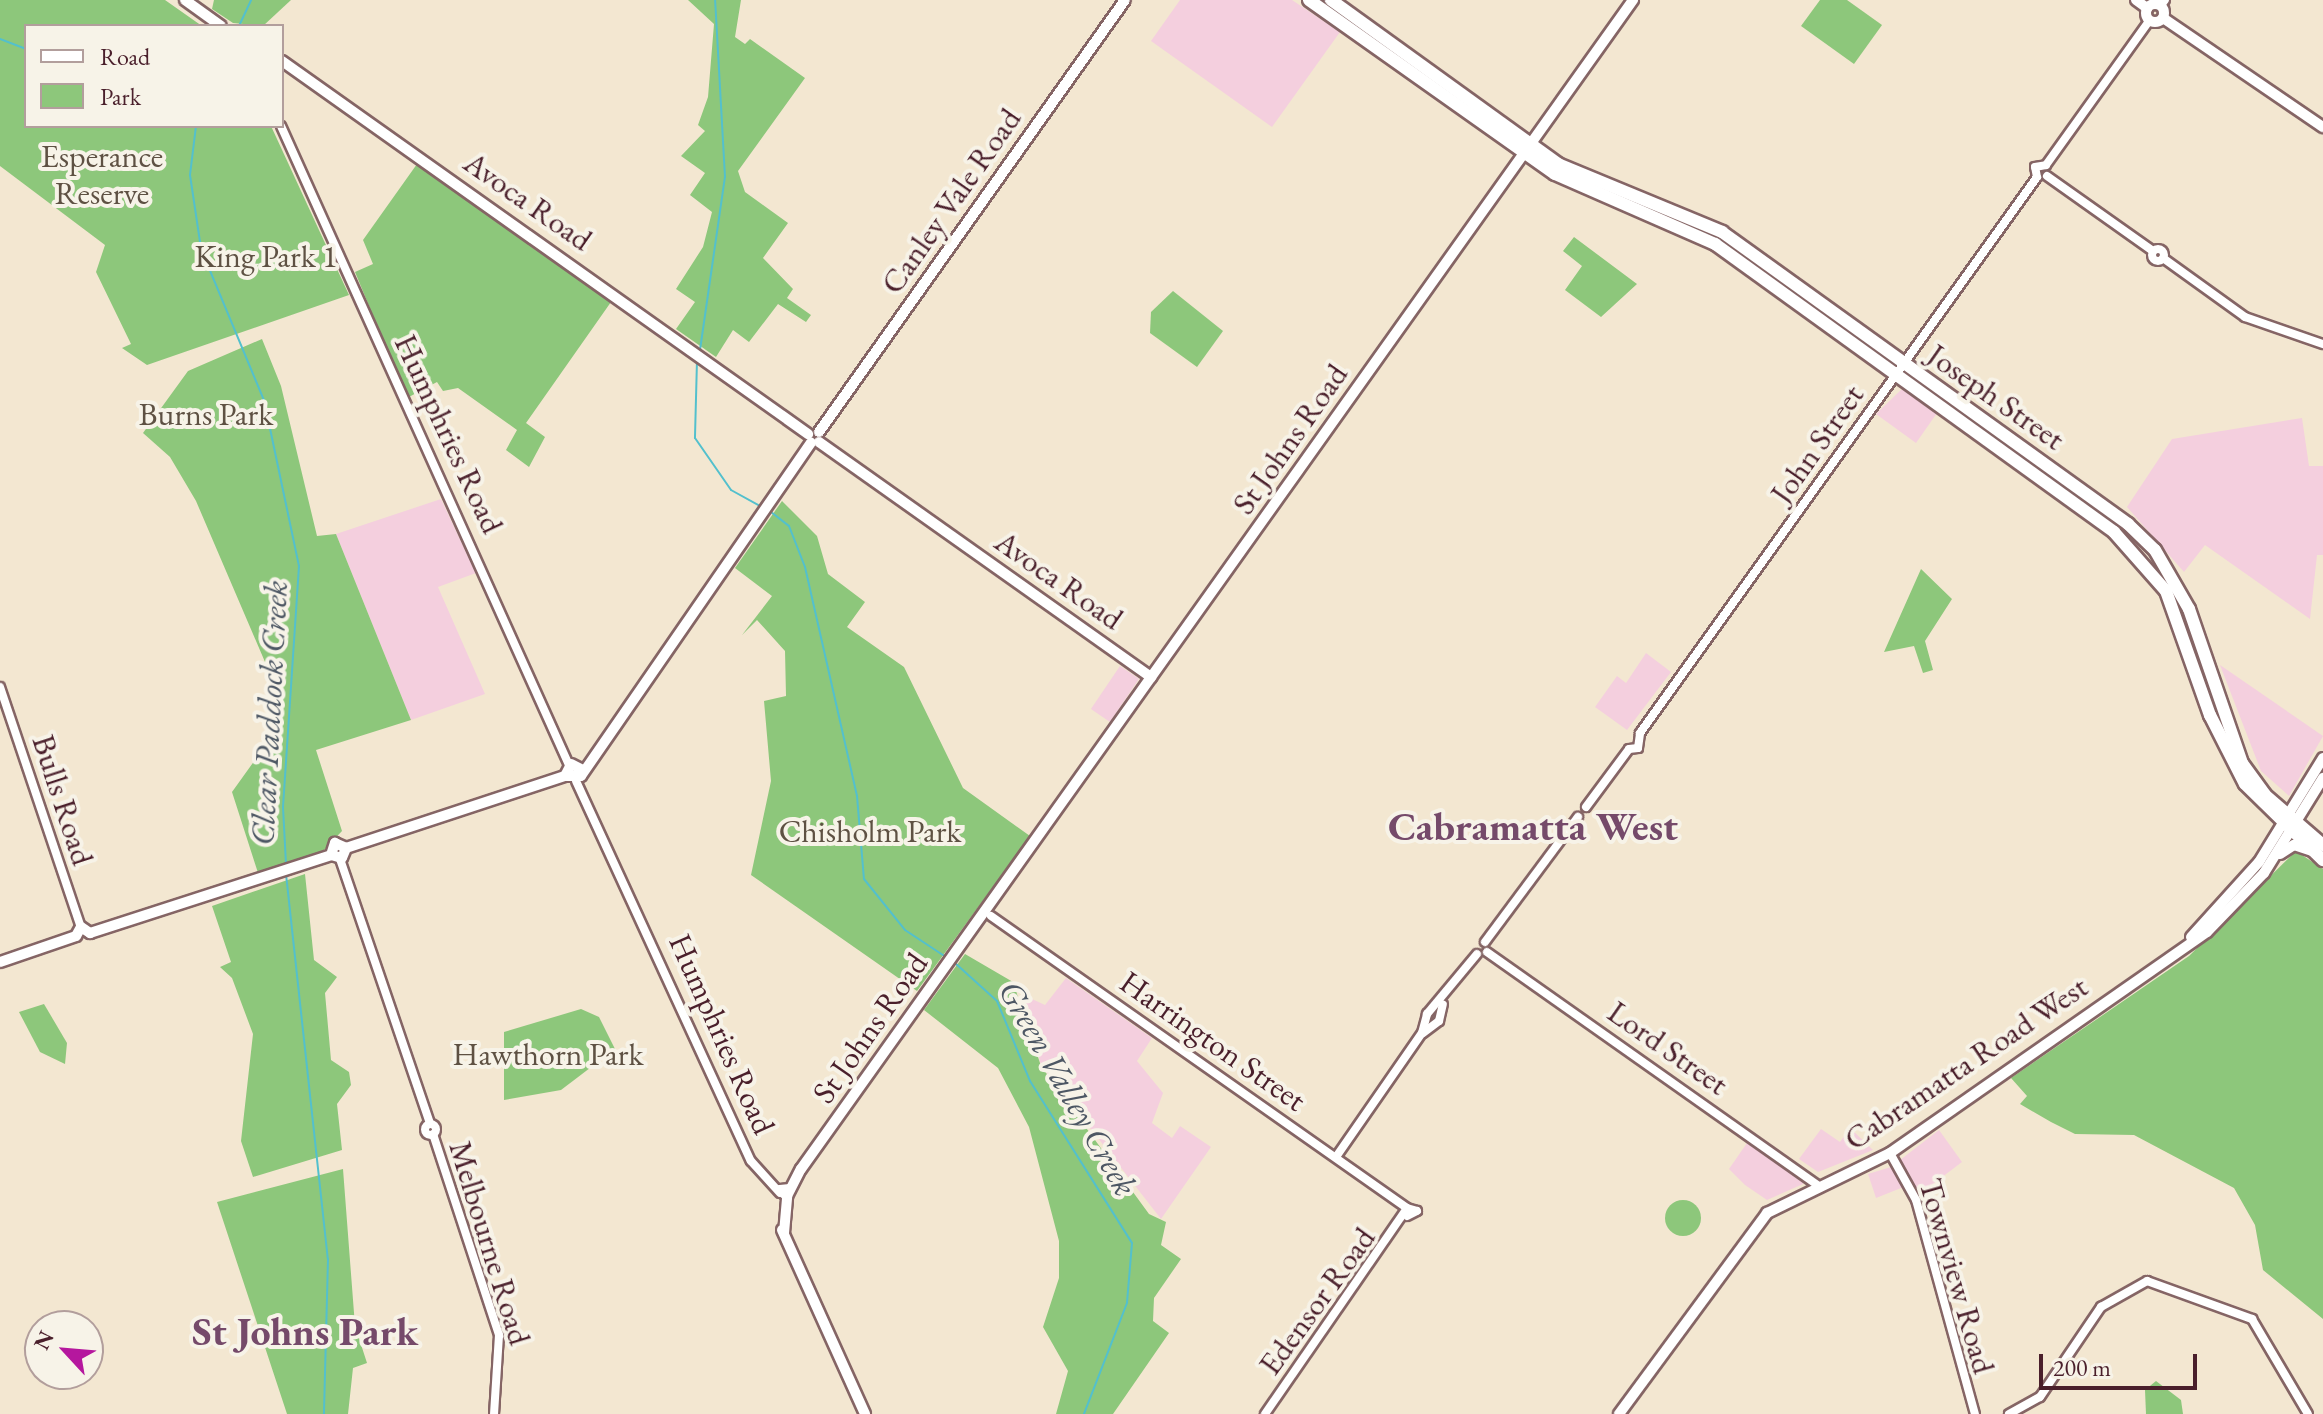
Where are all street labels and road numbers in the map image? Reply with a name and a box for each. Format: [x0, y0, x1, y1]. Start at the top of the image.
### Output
street label: Canley Vale Road [873, 101, 1029, 301]
street label: Avoca Road [457, 143, 599, 259]
street label: Humphries Road [386, 328, 512, 540]
street label: Joseph Street [1920, 336, 2072, 458]
street label: St Johns Road [1224, 356, 1356, 522]
street label: John Street [1762, 377, 1872, 511]
street label: Avoca Road [988, 522, 1130, 638]
street label: Bulls Road [24, 730, 102, 870]
street label: Humphries Road [661, 928, 783, 1140]
street label: St Johns Road [804, 945, 936, 1111]
street label: Harrington Street [1113, 963, 1313, 1119]
street label: Cabramatta Road West [1837, 967, 2095, 1159]
street label: Lord Street [1600, 993, 1736, 1103]
street label: Melbourne Road [441, 1137, 539, 1349]
street label: Townview Road [1911, 1174, 2003, 1378]
street label: Edensor Road [1251, 1220, 1383, 1382]

